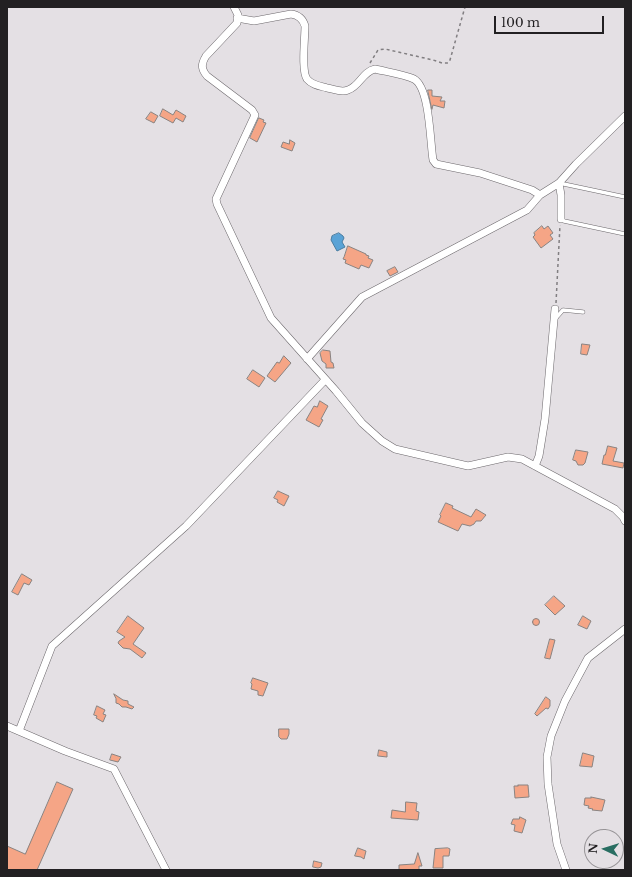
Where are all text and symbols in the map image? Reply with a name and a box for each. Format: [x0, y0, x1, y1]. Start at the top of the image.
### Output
scale bar [496, 8, 606, 34]
text: 100 m [501, 15, 540, 30]
north arrow [584, 829, 624, 869]
text: N [586, 843, 600, 854]

